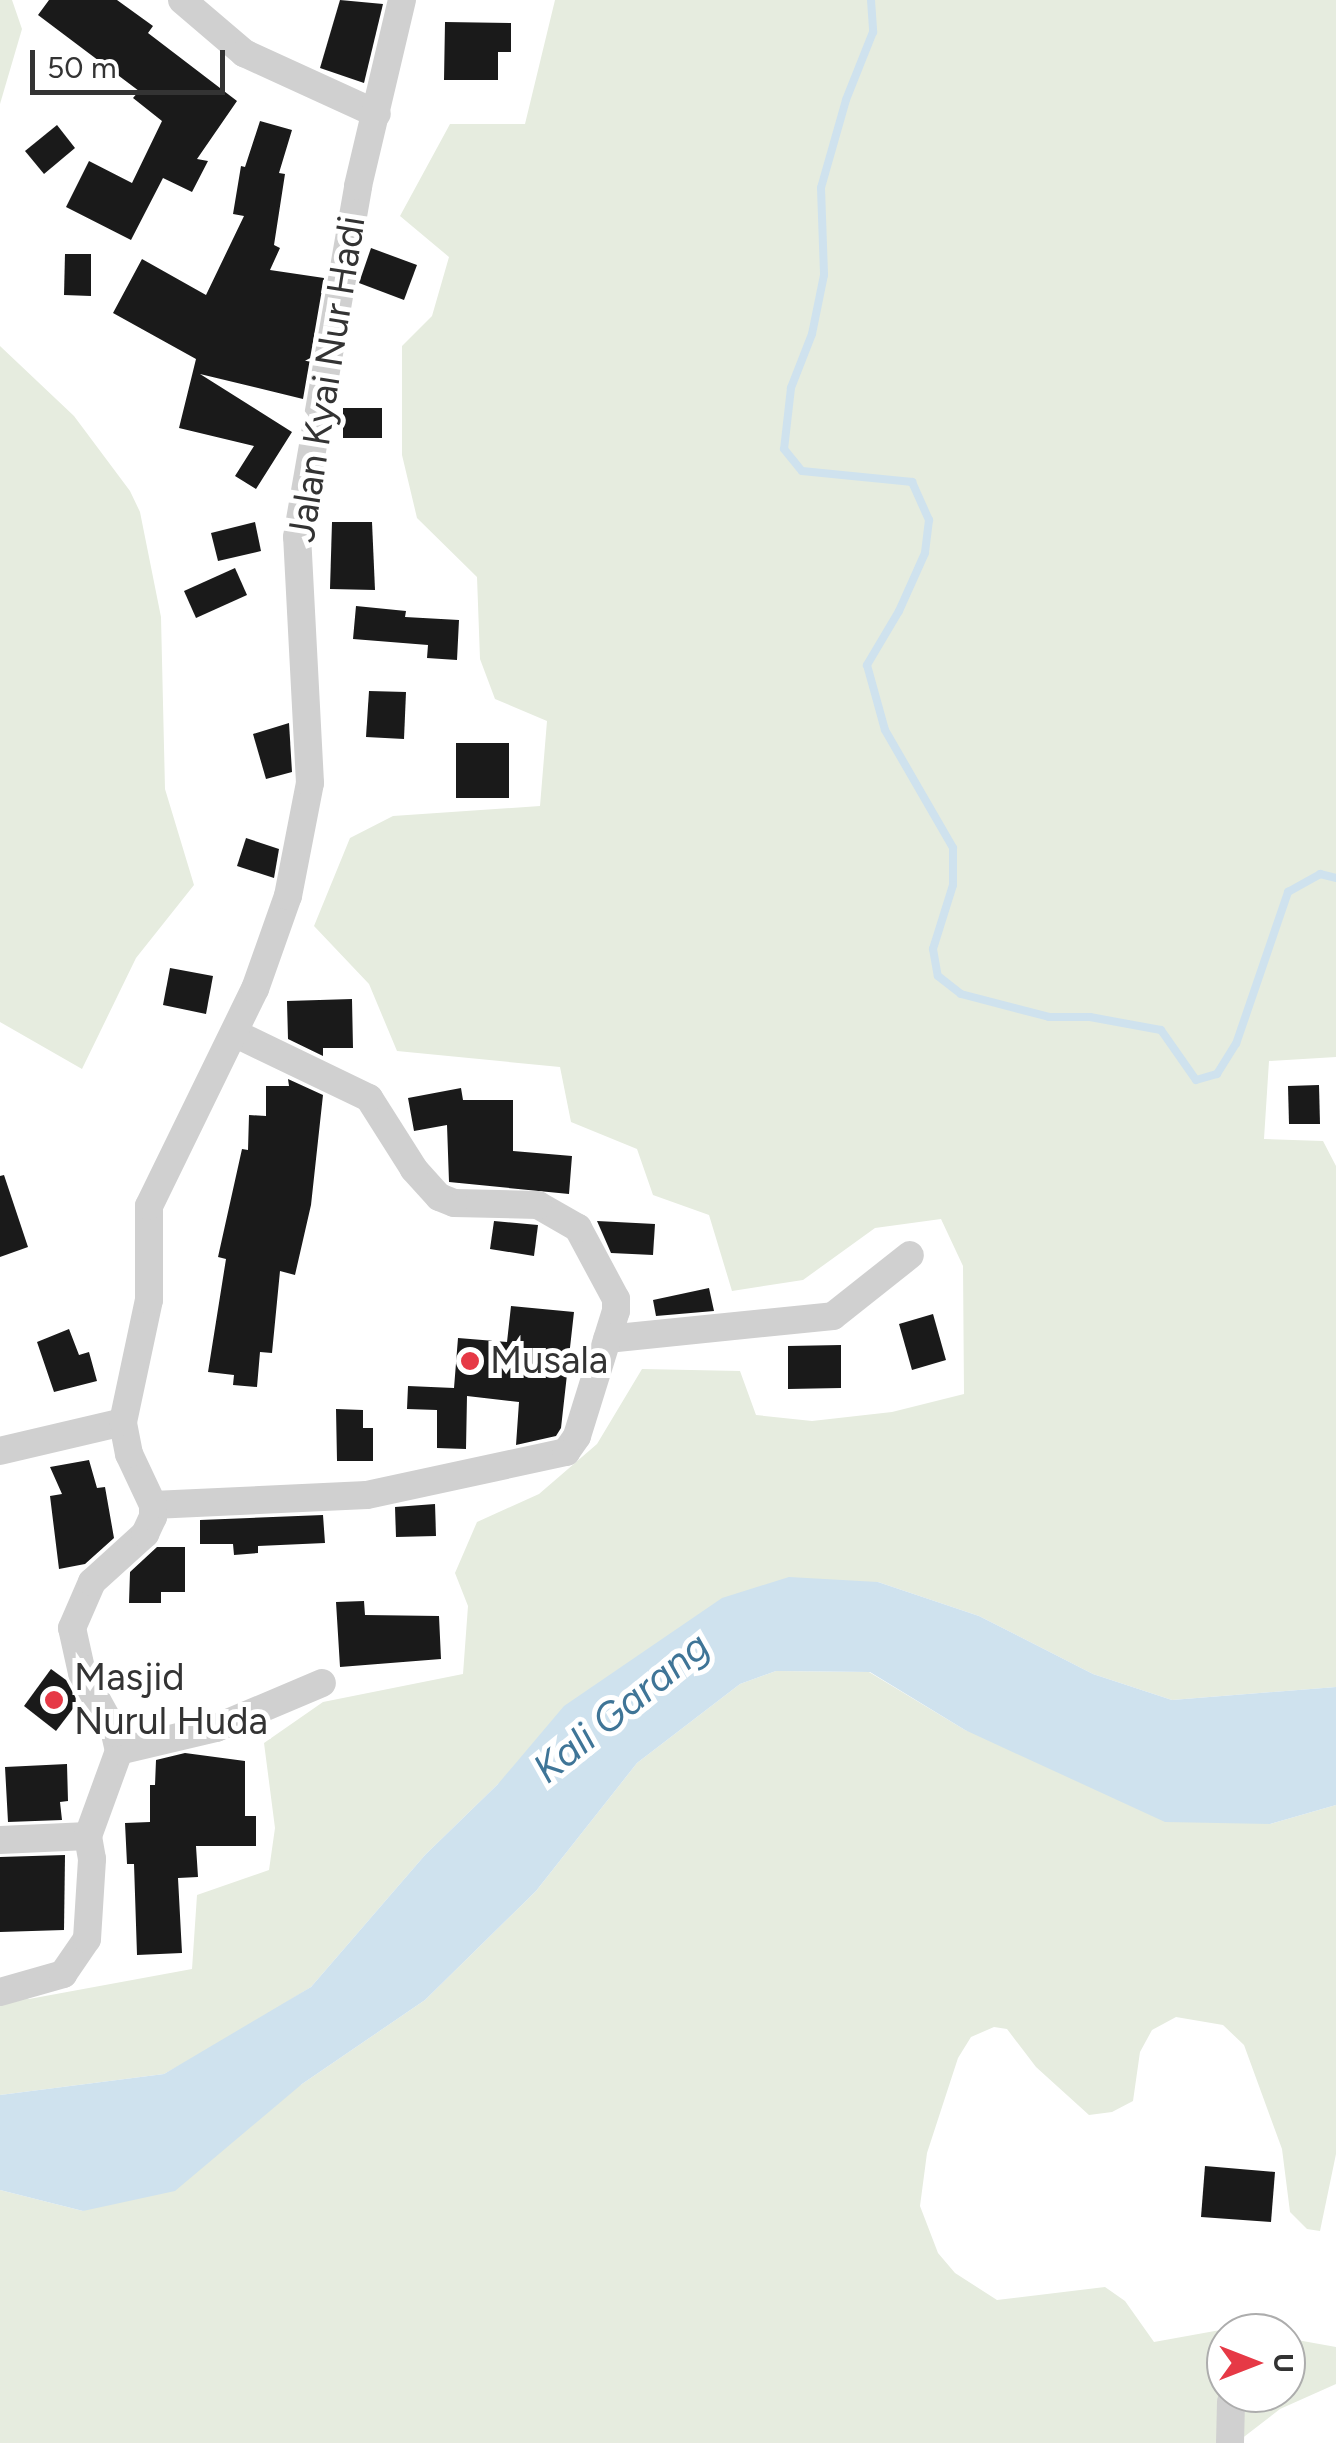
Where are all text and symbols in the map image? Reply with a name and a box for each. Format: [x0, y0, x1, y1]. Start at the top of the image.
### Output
scale bar [35, 30, 230, 92]
text: 50 m [47, 49, 116, 86]
street label: Jalan Kyai Nur Hadi [279, 213, 375, 545]
place label: Musala [490, 1338, 608, 1384]
marker: Musala [459, 1350, 481, 1372]
water label: Kali Garang [523, 1622, 719, 1792]
place label: Masjid Nurul Huda [74, 1655, 268, 1745]
marker: Masjid Nurul Huda [43, 1689, 65, 1711]
north arrow [1206, 2313, 1306, 2413]
text: U [1267, 2353, 1301, 2373]

